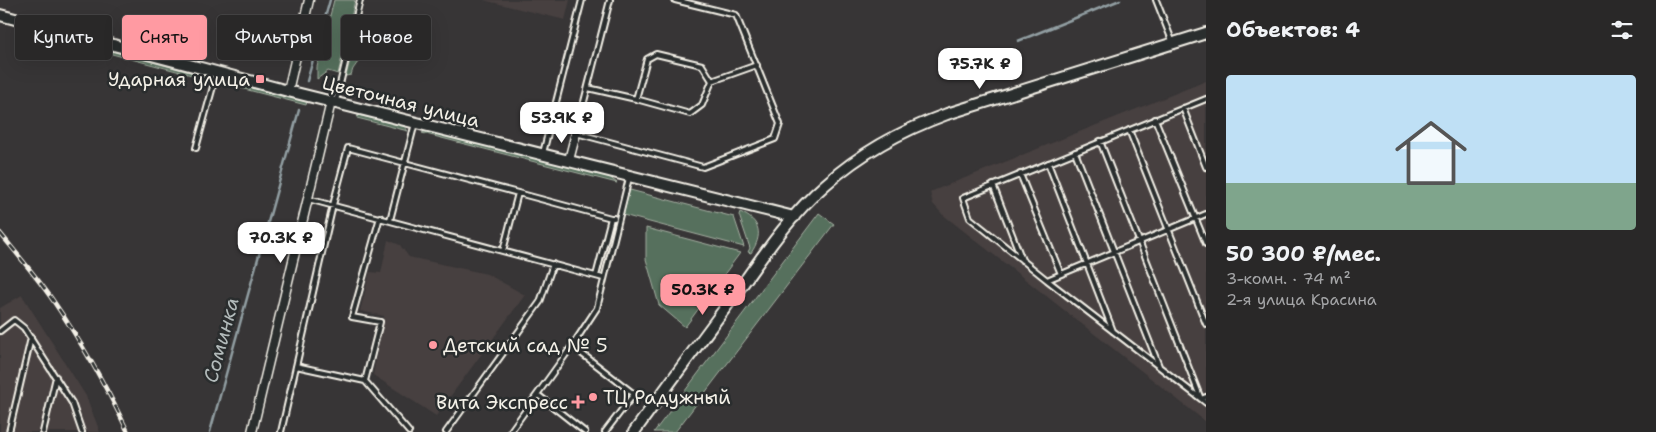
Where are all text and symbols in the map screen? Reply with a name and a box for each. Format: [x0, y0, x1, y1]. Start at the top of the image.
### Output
chip: Купить [15, 15, 112, 60]
chip: Снять [122, 15, 207, 60]
chip: Фильтры [217, 15, 331, 60]
chip: Новое [341, 15, 431, 60]
text: Объектов: 4 [1226, 16, 1360, 44]
icon: filters [1608, 16, 1636, 44]
pin: 75.7K ₽ [934, 48, 1026, 90]
text: 75.7K ₽ [949, 53, 1011, 74]
place label: Ударная улица [108, 67, 250, 92]
street label: Цветочная улица [319, 70, 482, 133]
marker: Ударная улица [254, 73, 266, 85]
pin: 53.9K ₽ [516, 102, 608, 144]
text: 53.9K ₽ [531, 107, 593, 128]
icon: home [1386, 108, 1476, 198]
pin: 70.3K ₽ [235, 222, 327, 264]
text: 70.3K ₽ [249, 227, 313, 248]
text: 50 300 ₽/мес. [1226, 240, 1381, 268]
text: 3-комн. · 74 m² [1226, 268, 1351, 289]
pin: 50.3K ₽ [657, 274, 749, 316]
text: 50.3K ₽ [671, 279, 735, 300]
text: 2-я улица Красина [1226, 289, 1377, 310]
water label: Соминка [197, 294, 245, 386]
place label: Детский сад № 5 [443, 333, 608, 358]
marker: Детский сад № 5 [427, 339, 439, 351]
place label: ТЦ Радужный [603, 385, 731, 410]
place label: Вита Экспресс [436, 390, 568, 415]
marker: ТЦ Радужный [587, 391, 599, 403]
marker: Вита Экспресс [572, 396, 584, 408]

